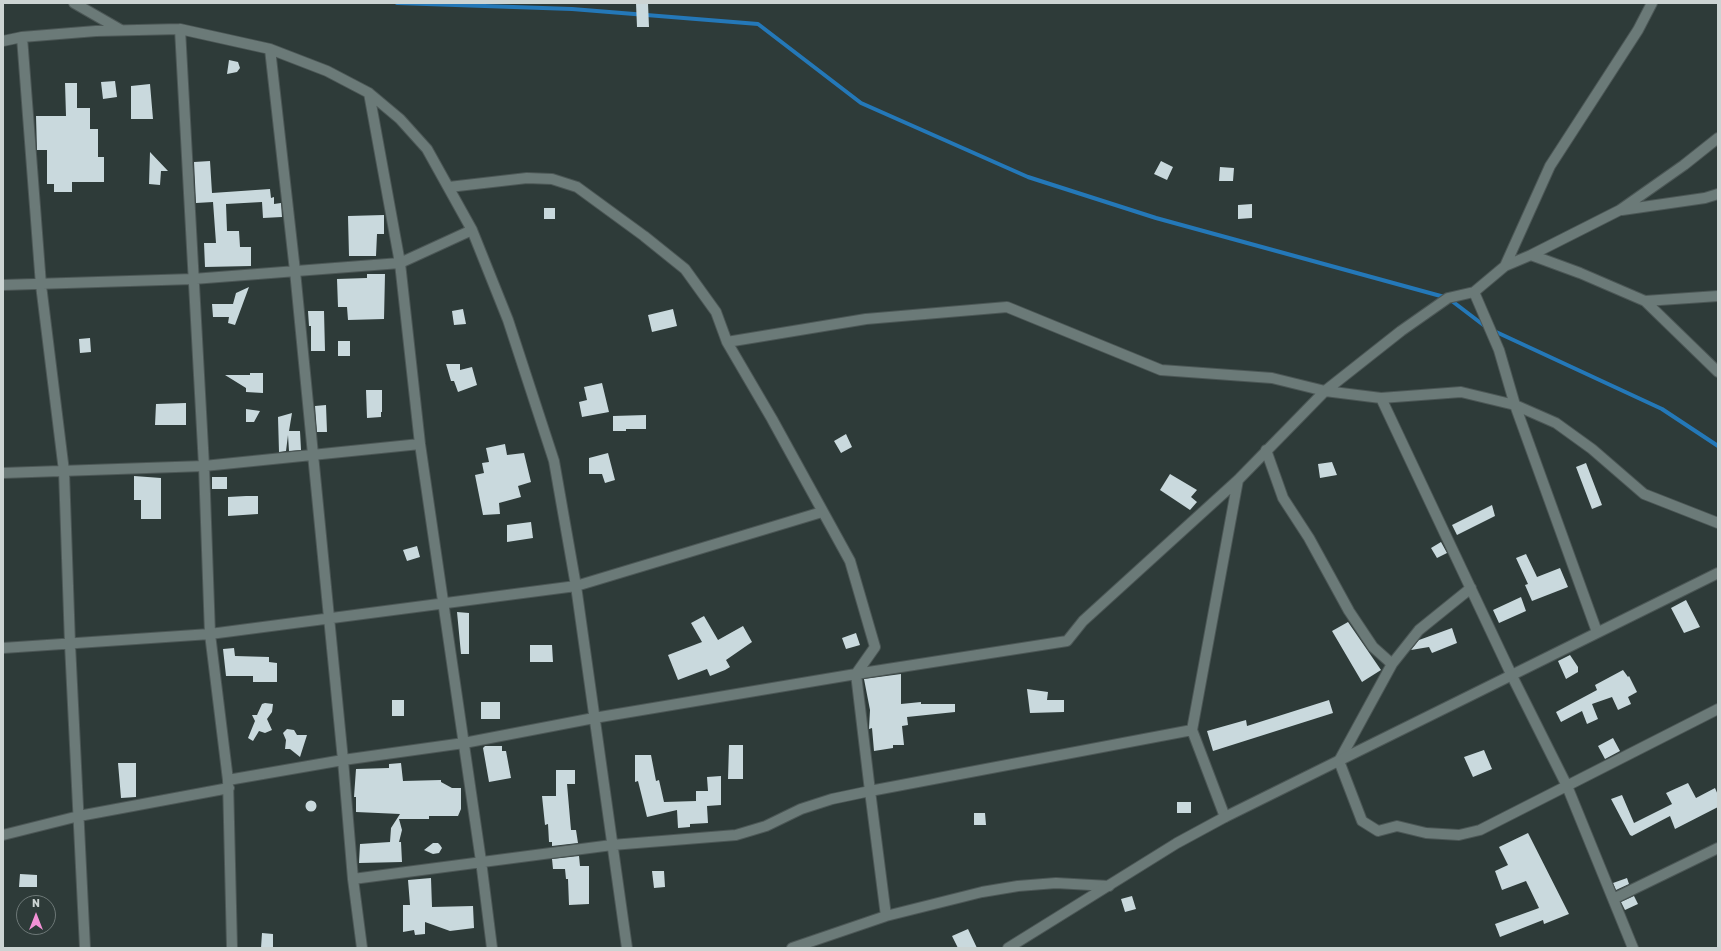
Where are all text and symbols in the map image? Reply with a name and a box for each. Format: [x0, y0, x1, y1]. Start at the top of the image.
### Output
north arrow [16, 895, 56, 935]
text: N [32, 897, 40, 910]

